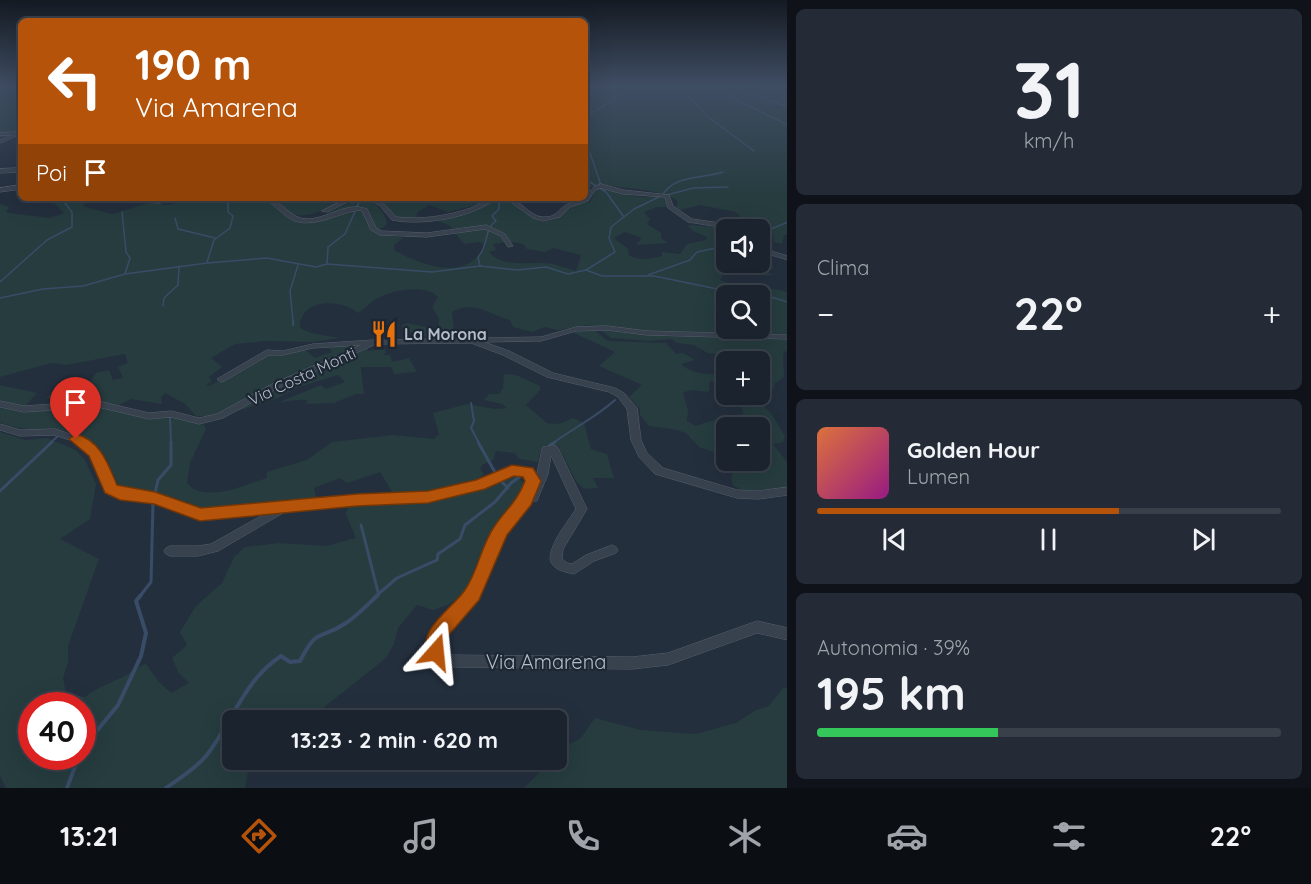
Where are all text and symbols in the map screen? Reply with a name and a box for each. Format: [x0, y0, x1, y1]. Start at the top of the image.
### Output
text: 190 m [135, 38, 251, 91]
text: 31 [1013, 40, 1085, 138]
icon: left [36, 42, 114, 120]
text: Via Amarena [135, 90, 298, 124]
text: km/h [1024, 128, 1074, 153]
icon: arrive [79, 156, 112, 189]
text: Poi [36, 159, 67, 187]
map controls [716, 219, 770, 471]
button: sound [716, 219, 770, 273]
text: Clima [817, 255, 869, 280]
button: search [716, 285, 770, 339]
text: 22° [1014, 285, 1083, 341]
text: − [817, 293, 834, 334]
text: + [1262, 293, 1281, 334]
restaurant icon: La Morona [369, 319, 399, 349]
place label: La Morona [404, 324, 487, 344]
street label: Via Costa Monti [245, 342, 359, 410]
button: + [716, 351, 770, 405]
pin [50, 377, 101, 439]
icon: arrive [59, 386, 92, 419]
button: − [716, 417, 770, 471]
text: Golden Hour [907, 436, 1040, 464]
text: Lumen [907, 464, 970, 489]
icon: previous [878, 523, 911, 556]
icon: pause [1032, 523, 1065, 556]
icon: next [1187, 523, 1220, 556]
position arrow [404, 620, 468, 684]
text: Autonomia · 39% [817, 635, 970, 660]
street label: Via Amarena [486, 649, 606, 674]
text: 195 km [817, 665, 966, 721]
speed limit sign: 40 [18, 692, 96, 770]
text: 13:23 · 2 min · 620 m [291, 726, 498, 754]
icon: directions [238, 815, 280, 857]
icon: music [400, 815, 442, 857]
icon: phone [562, 815, 604, 857]
icon: climate [724, 815, 766, 857]
icon: car [886, 815, 928, 857]
icon: filters [1048, 815, 1090, 857]
text: 13:21 [60, 819, 118, 853]
text: 22° [1210, 819, 1251, 853]

